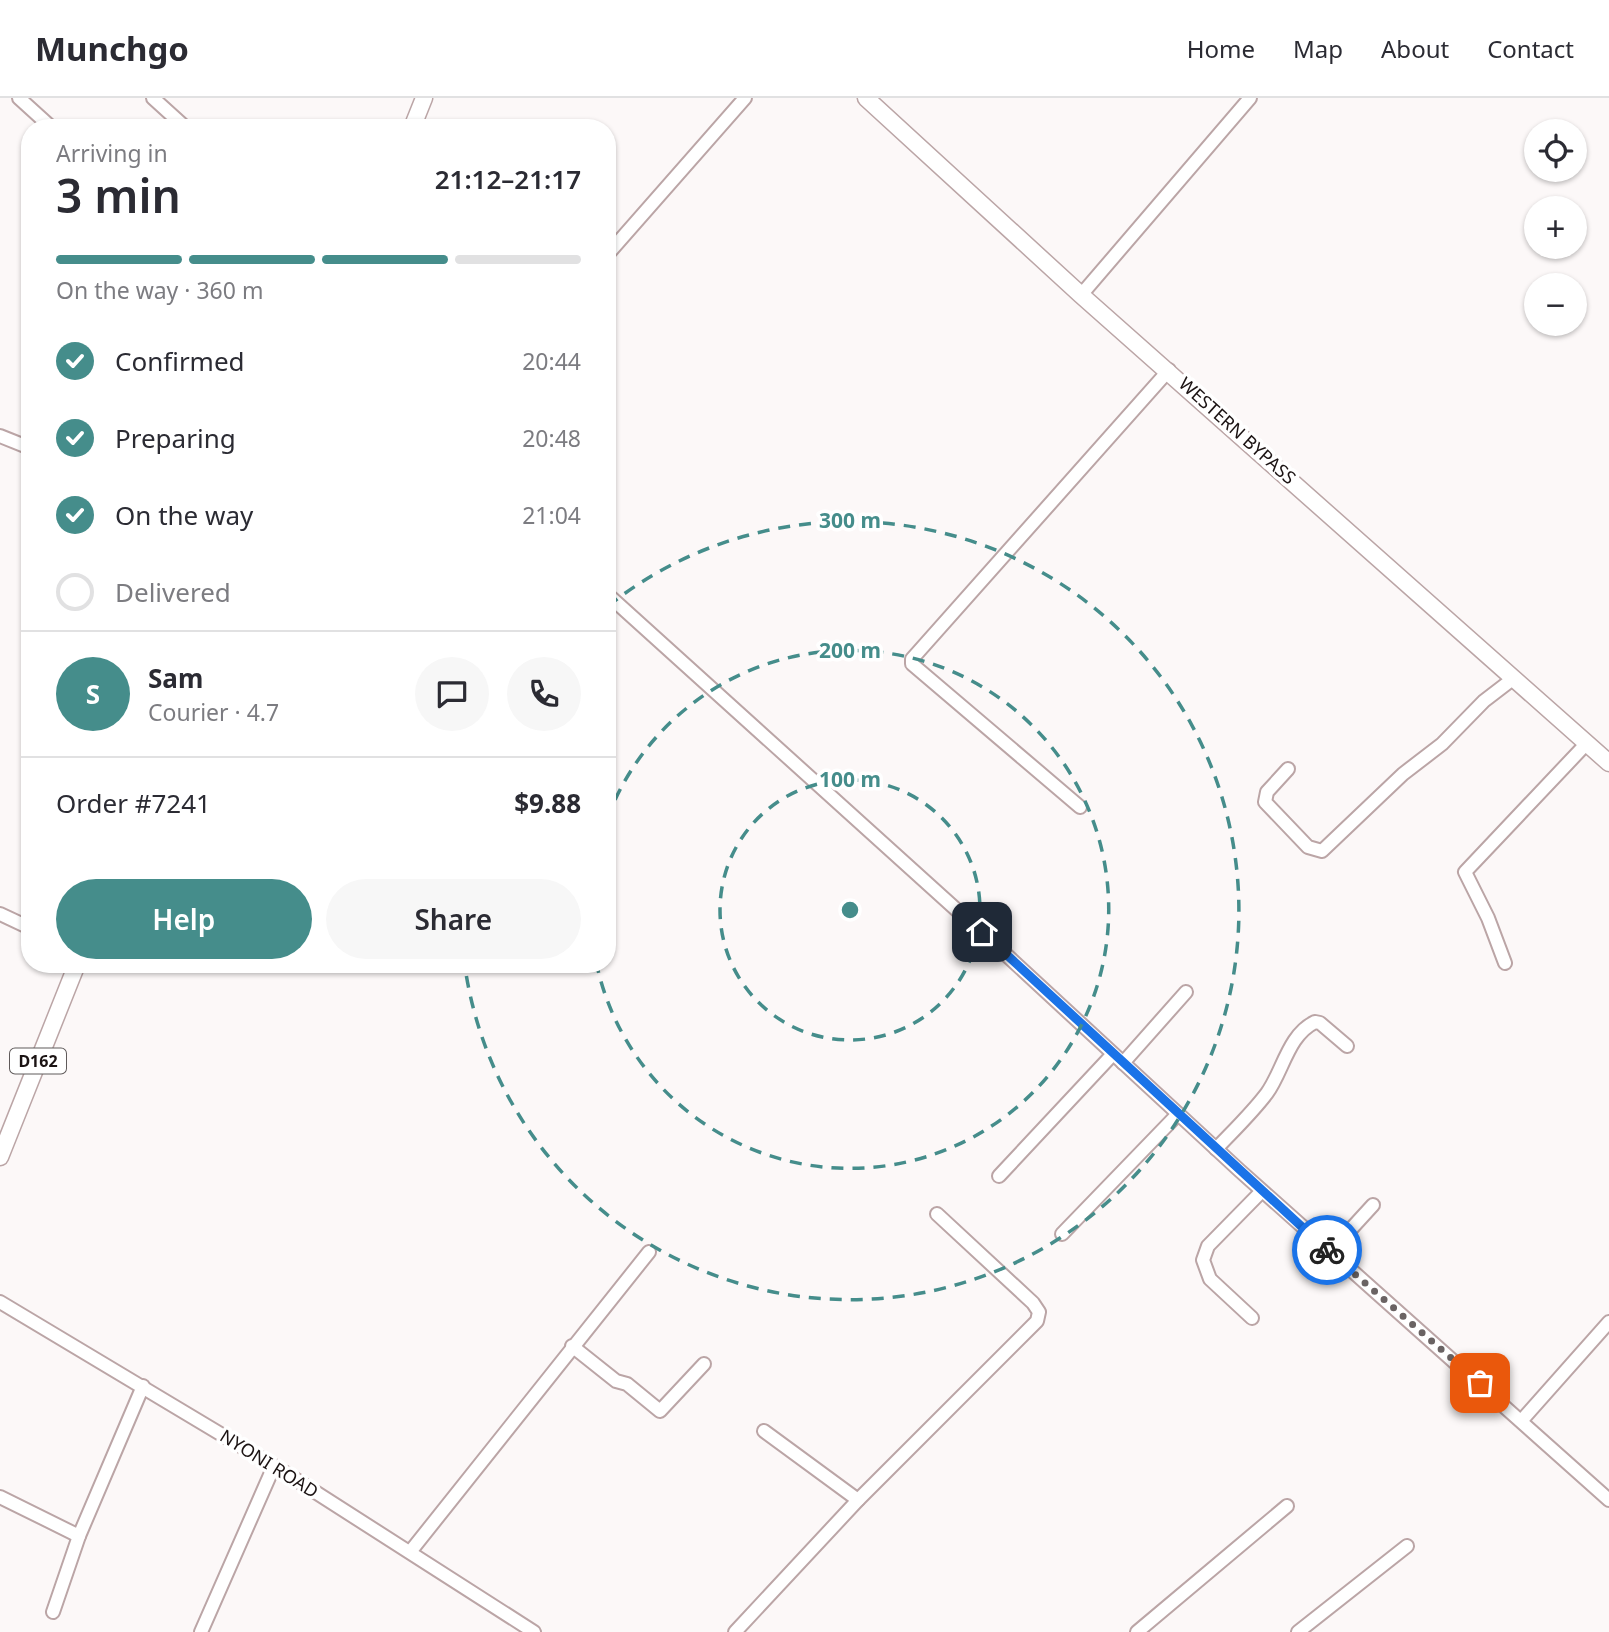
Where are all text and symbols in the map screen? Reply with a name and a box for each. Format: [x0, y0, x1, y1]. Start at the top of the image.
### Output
text: Munchgo [35, 26, 189, 71]
text: Home [1187, 32, 1255, 65]
text: Map [1293, 32, 1343, 65]
text: About [1381, 32, 1449, 65]
text: Contact [1487, 32, 1574, 65]
map controls [1524, 119, 1587, 336]
button: locate [1524, 119, 1587, 182]
text: Arriving in [56, 137, 168, 169]
text: 21:12–21:17 [435, 161, 581, 197]
text: 3 min [56, 164, 181, 226]
button: + [1524, 196, 1587, 259]
button: − [1524, 273, 1587, 336]
text: On the way · 360 m [56, 274, 263, 306]
icon: check [56, 342, 94, 380]
text: Confirmed [115, 343, 245, 379]
text: 20:44 [522, 345, 581, 377]
street label: WESTERN BYPASS [1174, 371, 1301, 489]
icon: check [56, 419, 94, 457]
text: Preparing [115, 420, 236, 456]
text: 20:48 [522, 422, 581, 454]
icon: check [56, 496, 94, 534]
text: On the way [115, 497, 253, 533]
text: 21:04 [522, 499, 581, 531]
text: 300 m [819, 506, 881, 534]
text: Delivered [115, 574, 231, 610]
text: 200 m [819, 636, 881, 664]
button: chat [415, 657, 489, 731]
button: phone [507, 657, 581, 731]
text: Sam [148, 660, 203, 696]
text: S [86, 676, 100, 712]
text: Courier · 4.7 [148, 696, 279, 728]
text: 100 m [819, 765, 881, 793]
text: Order #7241 [56, 785, 211, 821]
text: $9.88 [514, 785, 581, 821]
button: Help [56, 879, 312, 959]
button: Share [326, 879, 581, 959]
centre of rings [838, 898, 862, 922]
pin [952, 902, 1012, 962]
icon: home [963, 913, 1001, 951]
road number: D162 [10, 1049, 66, 1074]
courier [1292, 1215, 1362, 1285]
icon: bike [1308, 1231, 1346, 1269]
pin [1450, 1353, 1510, 1413]
icon: bag [1461, 1364, 1499, 1402]
street label: NYONI ROAD [216, 1423, 323, 1503]

